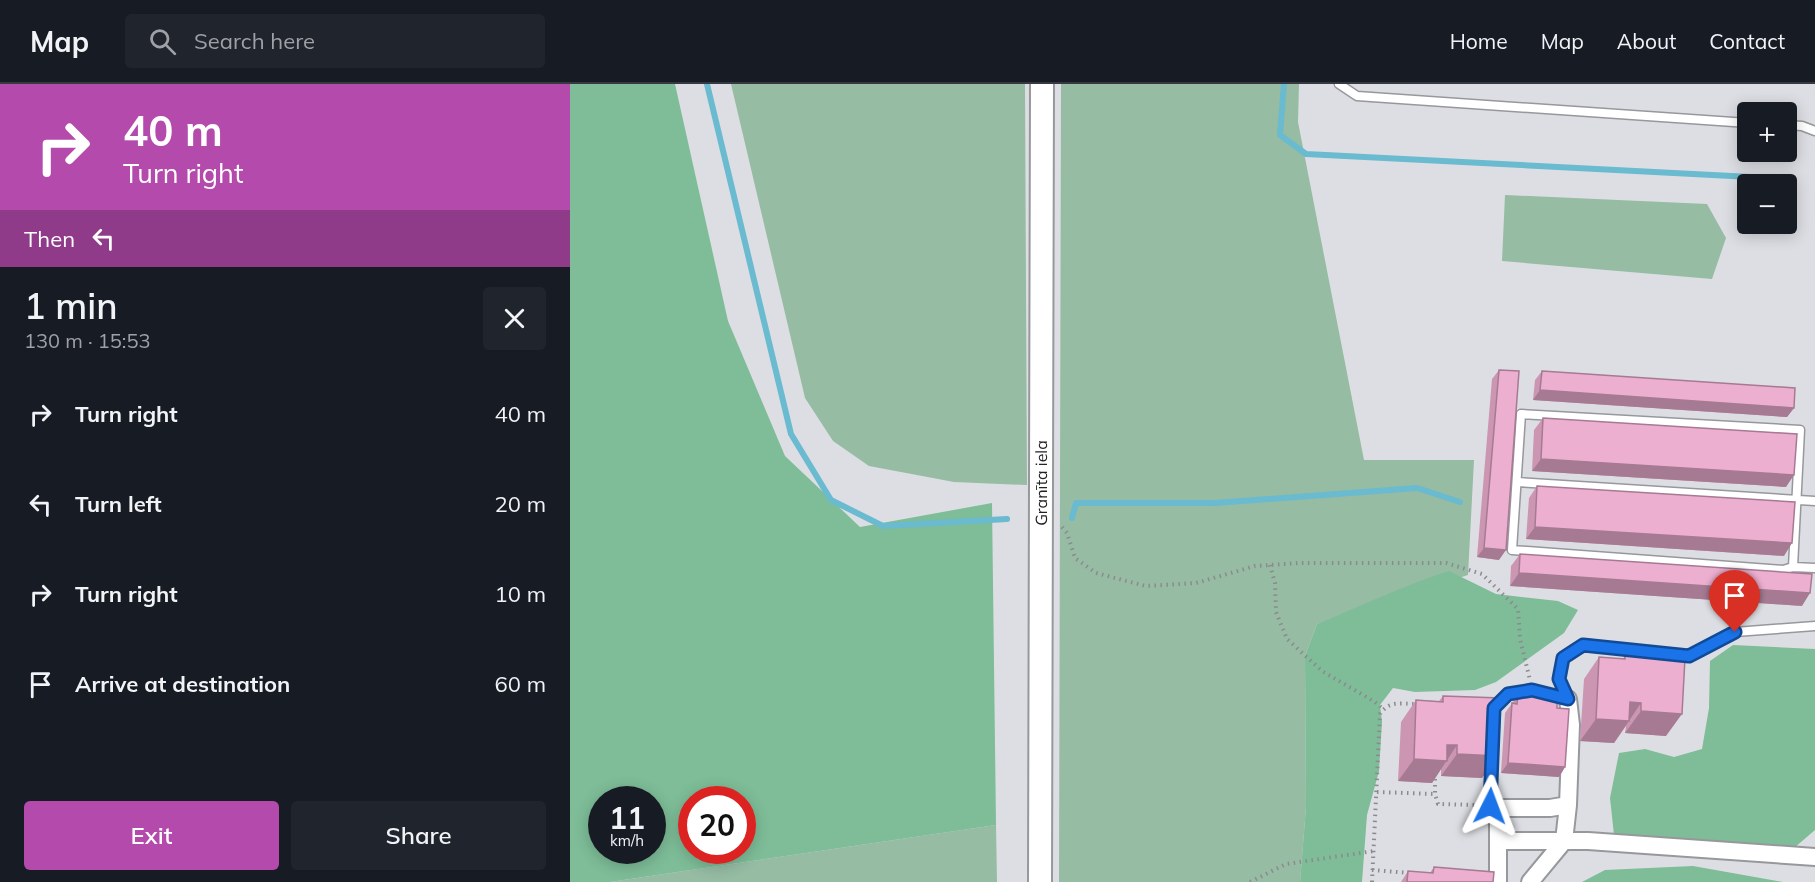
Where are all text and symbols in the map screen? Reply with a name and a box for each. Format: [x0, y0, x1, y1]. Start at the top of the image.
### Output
search box [125, 14, 545, 68]
text: Map [30, 24, 89, 59]
icon: search [146, 25, 179, 58]
text: Search here [194, 27, 315, 55]
text: Home [1450, 28, 1508, 54]
text: Map [1541, 28, 1584, 54]
text: About [1617, 28, 1676, 54]
text: Contact [1709, 28, 1785, 54]
map controls [1737, 102, 1797, 234]
button: + [1737, 102, 1797, 162]
text: 40 m [123, 104, 223, 157]
icon: right [24, 108, 102, 186]
text: Turn right [123, 156, 243, 190]
button: − [1737, 174, 1797, 234]
icon: left [87, 222, 120, 255]
text: Then [24, 225, 75, 253]
text: 1 min [24, 283, 118, 328]
button: close [483, 287, 546, 350]
text: 130 m · 15:53 [24, 328, 150, 353]
icon: right [24, 398, 57, 431]
text: Turn right [75, 400, 178, 428]
text: 40 m [495, 400, 546, 428]
street label: Granīta iela [1031, 440, 1051, 526]
icon: left [24, 488, 57, 521]
text: Turn left [75, 490, 162, 518]
text: 20 m [495, 490, 546, 518]
pin [1709, 570, 1760, 632]
icon: right [24, 578, 57, 611]
icon: arrive [1718, 579, 1751, 612]
text: Turn right [75, 580, 178, 608]
text: 10 m [495, 580, 546, 608]
icon: arrive [24, 668, 57, 701]
text: Arrive at destination [75, 670, 290, 698]
text: 60 m [495, 670, 546, 698]
position arrow [1458, 774, 1522, 838]
speed limit sign: 20 [678, 786, 756, 864]
text: 11 [609, 799, 645, 837]
button: Exit [24, 801, 279, 870]
button: Share [291, 801, 546, 870]
text: km/h [610, 831, 644, 850]

